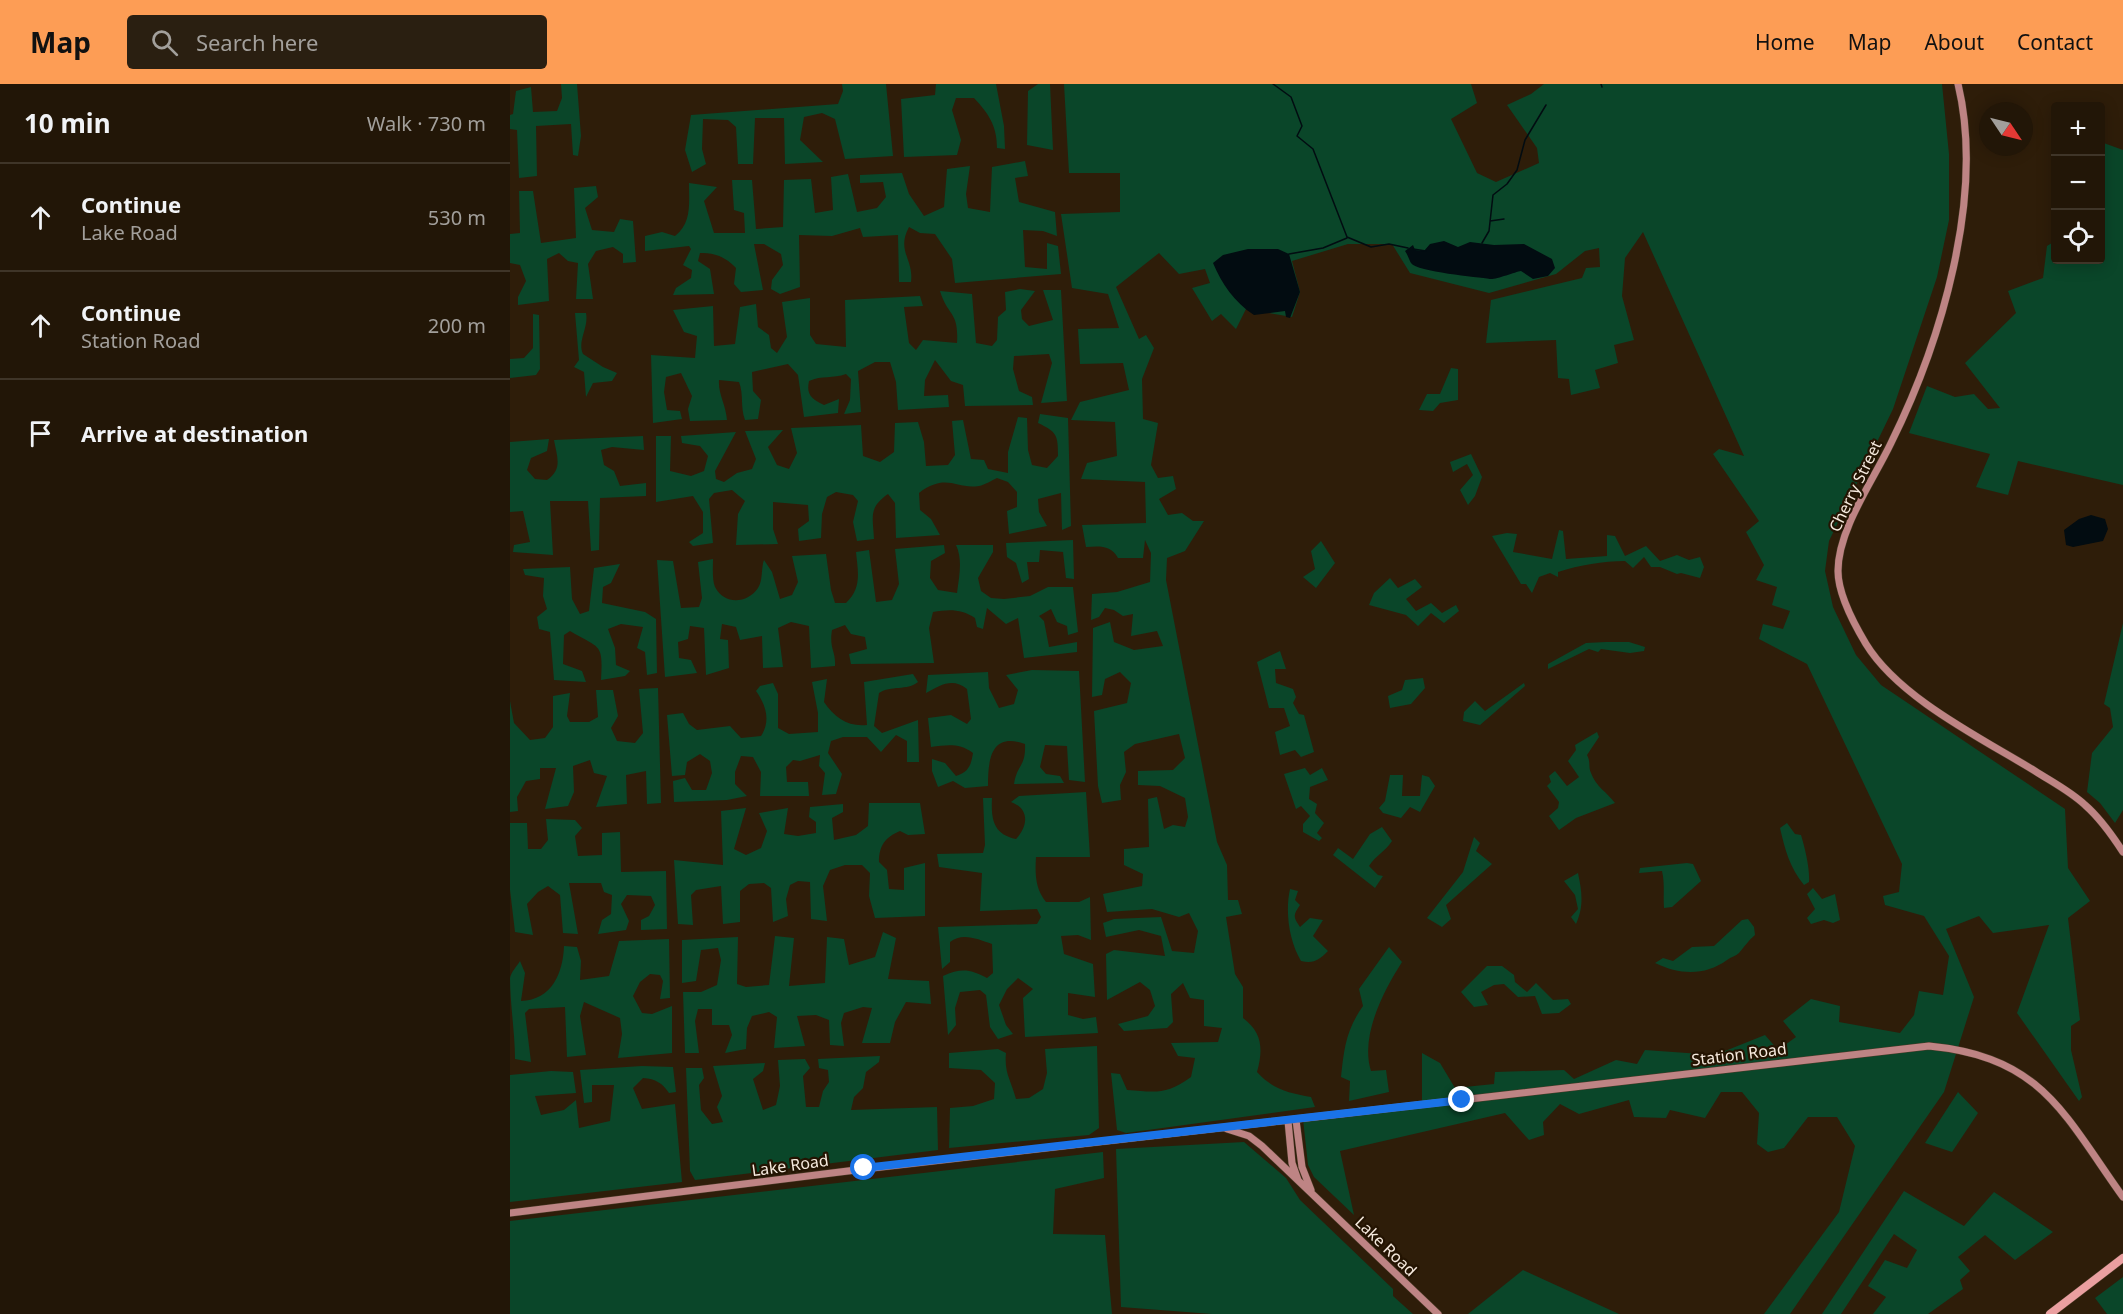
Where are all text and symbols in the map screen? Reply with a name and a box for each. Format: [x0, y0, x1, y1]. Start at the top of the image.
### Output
search box [127, 15, 547, 69]
text: Map [30, 23, 91, 61]
icon: search [148, 26, 181, 59]
text: Search here [196, 27, 318, 57]
text: Home [1755, 28, 1815, 56]
text: Map [1848, 28, 1891, 56]
text: About [1924, 28, 1984, 56]
text: Contact [2017, 28, 2093, 56]
north arrow [1979, 102, 2033, 156]
map controls [2051, 102, 2105, 264]
button: + [2051, 102, 2105, 156]
text: 10 min [24, 105, 111, 141]
text: Walk · 730 m [367, 110, 486, 137]
button: − [2051, 156, 2105, 210]
text: Continue [81, 189, 181, 219]
icon: ahead [24, 201, 57, 234]
text: 530 m [428, 204, 486, 231]
button: locate [2051, 210, 2105, 264]
text: Lake Road [81, 219, 178, 246]
text: Continue [81, 297, 181, 327]
icon: ahead [24, 309, 57, 342]
text: 200 m [428, 312, 486, 339]
text: Station Road [81, 327, 201, 354]
icon: arrive [24, 417, 57, 450]
text: Arrive at destination [81, 418, 308, 448]
street label: Cherry Street [1823, 436, 1887, 535]
street label: Station Road [1690, 1037, 1788, 1071]
route end [1448, 1086, 1474, 1112]
street label: Lake Road [750, 1149, 830, 1181]
route start [850, 1154, 876, 1180]
street label: Lake Road [1350, 1211, 1422, 1281]

